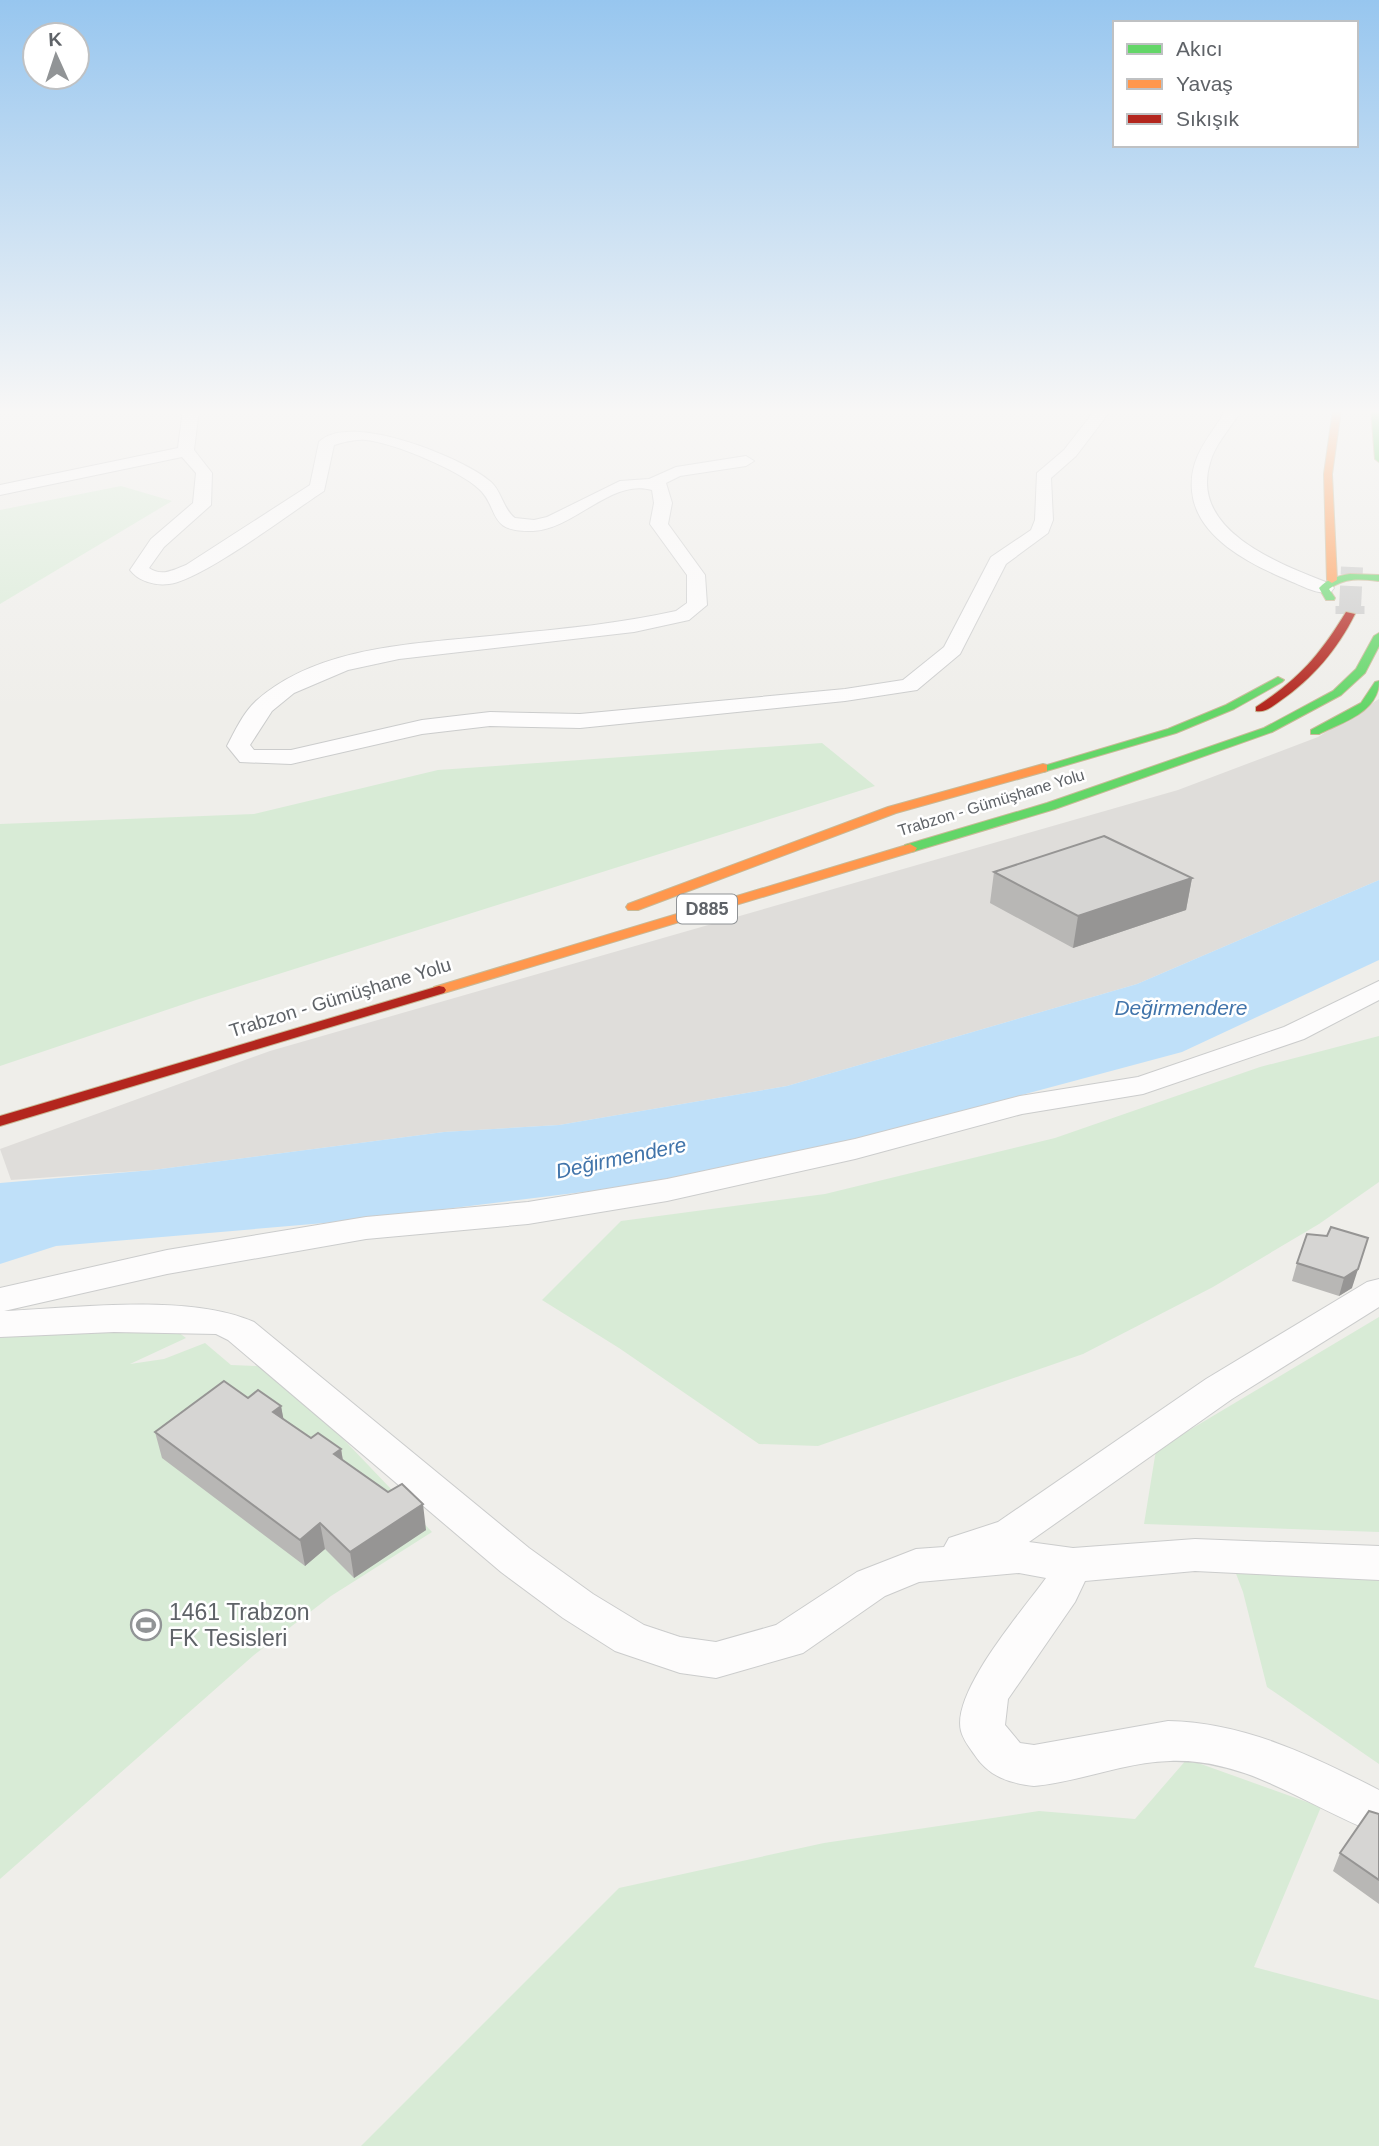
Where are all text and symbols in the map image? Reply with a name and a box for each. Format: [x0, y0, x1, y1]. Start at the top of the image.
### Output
north arrow [21, 21, 91, 91]
legend [1113, 21, 1358, 147]
text: K [48, 29, 63, 50]
text: Akıcı [1176, 37, 1223, 60]
text: Yavaş [1176, 72, 1233, 95]
text: Sıkışık [1176, 107, 1240, 130]
street label: Trabzon - Gümüşhane Yolu [896, 766, 1086, 839]
road number: D885 [677, 894, 737, 924]
street label: Trabzon - Gümüşhane Yolu [227, 954, 453, 1041]
water label: Değirmendere [1114, 996, 1248, 1019]
water label: Değirmendere [553, 1132, 688, 1183]
place label: 1461 Trabzon FK Tesisleri [169, 1599, 310, 1651]
sports icon: 1461 Trabzon FK Tesisleri [129, 1608, 163, 1642]

